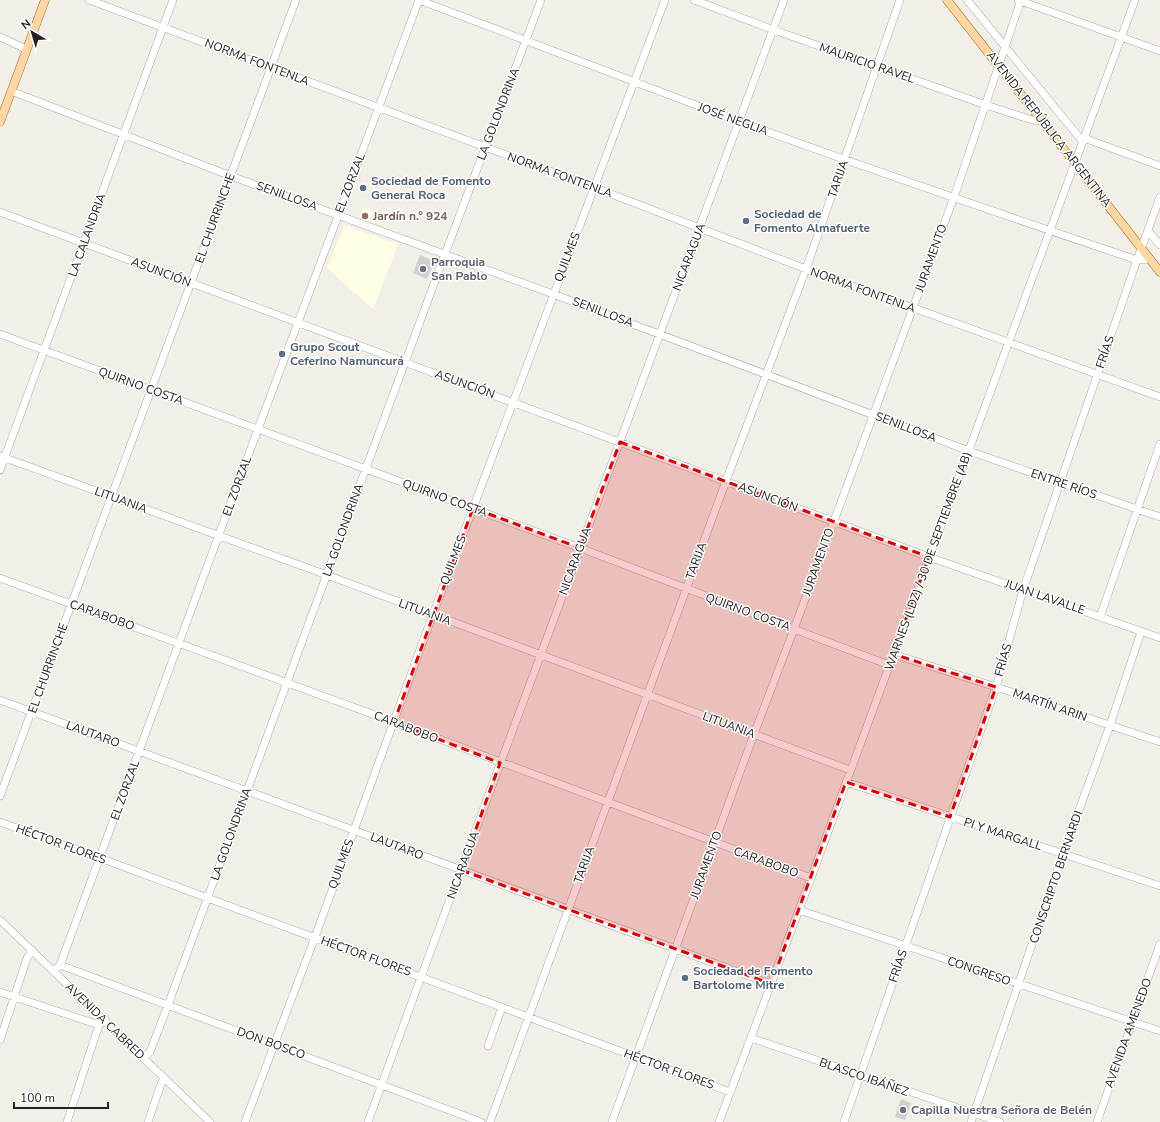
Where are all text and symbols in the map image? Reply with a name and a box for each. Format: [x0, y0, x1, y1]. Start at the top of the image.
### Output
north arrow [12, 12, 52, 52]
text: N [18, 16, 34, 33]
street label: NORMA FONTENLA [202, 35, 312, 89]
street label: MAURICIO RAVEL [817, 39, 917, 87]
street label: AVENIDA REPÚBLICA ARGENTINA [983, 48, 1115, 211]
street label: LA GOLONDRINA [473, 65, 523, 163]
street label: JOSÉ NEGLIA [695, 99, 770, 139]
street label: NORMA FONTENLA [505, 149, 615, 202]
street label: EL ZORZAL [331, 150, 369, 215]
street label: TARIJA [824, 158, 852, 200]
street label: EL CHURRINCHE [191, 171, 239, 265]
place label: Sociedad de Fomento General Roca [371, 173, 491, 203]
street label: SENILLOSA [254, 177, 320, 215]
marker: Sociedad de Fomento General Roca [358, 183, 368, 193]
street label: LA CALANDRIA [65, 191, 110, 279]
place label: Sociedad de Fomento Almafuerte [754, 206, 870, 236]
place label: Jardín n.° 924 [372, 208, 448, 224]
marker: Jardín n.° 924 [360, 211, 370, 221]
marker: Sociedad de Fomento Almafuerte [741, 216, 751, 226]
street label: NICARAGUA [669, 221, 709, 293]
street label: JURAMENTO [911, 222, 951, 295]
street label: QUILMES [550, 230, 584, 284]
street label: ASUNCIÓN [129, 253, 193, 291]
place label: Parroquia San Pablo [431, 254, 487, 284]
marker: Parroquia San Pablo [418, 264, 428, 274]
street label: NORMA FONTENLA [808, 264, 918, 317]
street label: SENILLOSA [570, 293, 636, 331]
street label: FRÍAS [1092, 333, 1118, 371]
place label: Grupo Scout Ceferino Namuncurá [290, 339, 404, 369]
marker: Grupo Scout Ceferino Namuncurá [277, 349, 287, 359]
street label: QUIRNO COSTA [96, 363, 186, 409]
street label: ASUNCIÓN [433, 366, 497, 402]
street label: SENILLOSA [873, 408, 939, 446]
street label: WARNES (LDZ) / 30 DE SEPTIEMBRE (AB) [881, 449, 975, 673]
street label: EL ZORZAL [219, 453, 255, 518]
street label: ENTRE RÍOS [1029, 465, 1099, 503]
street label: QUIRNO COSTA [400, 475, 490, 521]
street label: ASUNCIÓN [736, 478, 800, 516]
street label: LA GOLONDRINA [319, 481, 367, 579]
street label: LITUANIA [92, 483, 150, 517]
street label: NICARAGUA [555, 525, 595, 597]
street label: JURAMENTO [798, 526, 838, 599]
street label: QUILMES [436, 533, 470, 587]
street label: TARIJA [682, 540, 710, 582]
street label: JUAN LAVALLE [1002, 575, 1087, 618]
street label: QUIRNO COSTA [703, 589, 793, 635]
street label: LITUANIA [396, 595, 454, 629]
street label: CARABOBO [67, 596, 137, 634]
street label: EL CHURRINCHE [24, 621, 72, 715]
street label: FRÍAS [991, 642, 1015, 678]
street label: MARTÍN ARIN [1011, 685, 1089, 725]
street label: CARABOBO [371, 707, 441, 747]
street label: LITUANIA [700, 708, 758, 742]
street label: LAUTARO [64, 717, 122, 751]
street label: EL ZORZAL [107, 757, 143, 822]
street label: LA GOLONDRINA [207, 785, 255, 883]
street label: CONSCRIPTO BERNARDI [1026, 808, 1086, 946]
street label: PI Y MARGALL [962, 814, 1045, 854]
street label: HÉCTOR FLORES [14, 820, 108, 868]
street label: LAUTARO [368, 829, 426, 863]
street label: NICARAGUA [443, 829, 483, 901]
street label: JURAMENTO [686, 829, 726, 902]
street label: QUILMES [325, 837, 357, 891]
street label: CARABOBO [731, 843, 801, 881]
street label: TARIJA [570, 844, 598, 886]
street label: HÉCTOR FLORES [319, 932, 413, 980]
street label: FRÍAS [885, 947, 911, 985]
street label: CONGRESO [945, 953, 1013, 989]
place label: Sociedad de Fomento Bartolome Mitre [693, 963, 813, 993]
marker: Sociedad de Fomento Bartolome Mitre [680, 973, 690, 983]
street label: AVENIDA AMENEDO [1101, 976, 1155, 1090]
street label: AVENIDA CABRED [62, 979, 148, 1063]
street label: DON BOSCO [235, 1023, 307, 1063]
street label: HÉCTOR FLORES [622, 1045, 716, 1093]
street label: BLASCO IBÁÑEZ [817, 1054, 911, 1100]
scale bar [14, 1084, 108, 1110]
text: 100 m [20, 1090, 55, 1106]
place label: Capilla Nuestra Señora de Belén [911, 1102, 1092, 1118]
marker: Capilla Nuestra Señora de Belén [898, 1105, 908, 1115]

